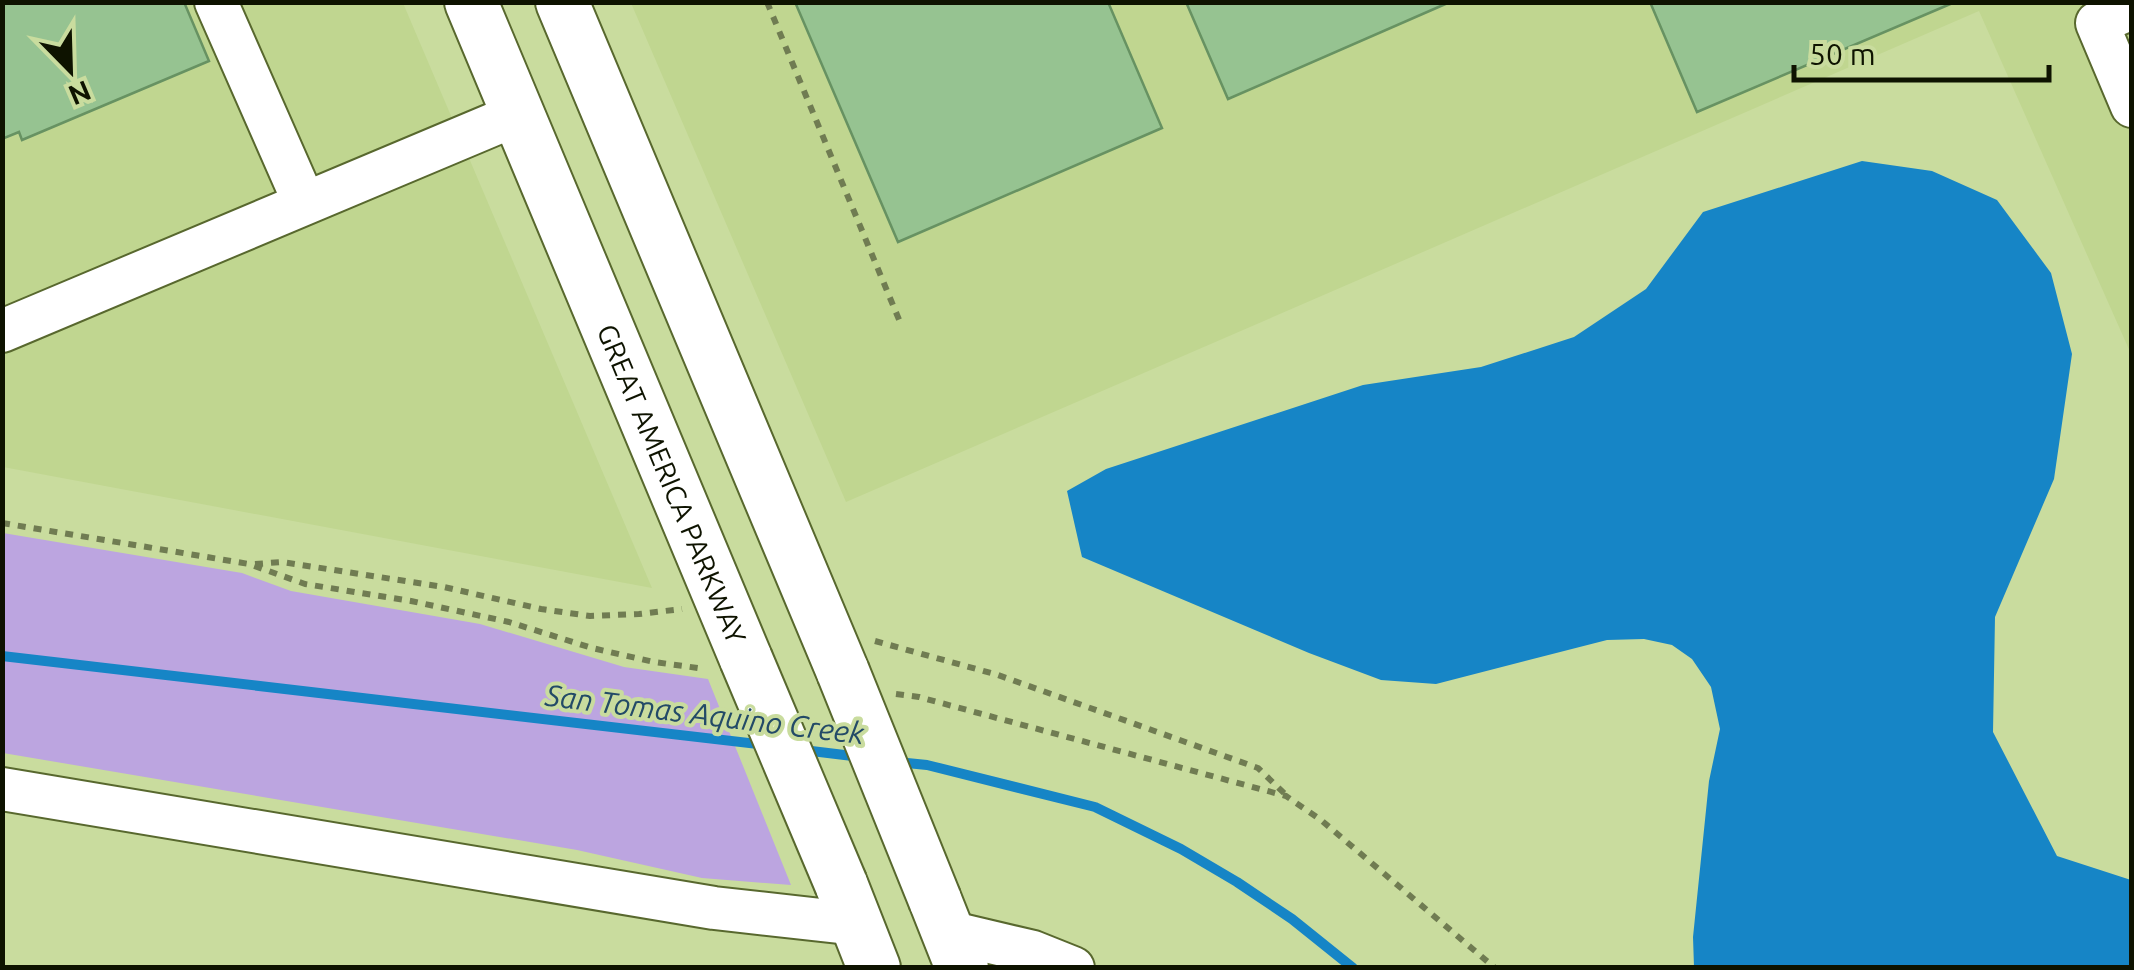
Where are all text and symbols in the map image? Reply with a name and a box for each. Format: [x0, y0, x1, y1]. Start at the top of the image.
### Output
north arrow [20, 20, 120, 120]
scale bar [1794, 20, 2049, 82]
text: 50 m [1809, 37, 1876, 71]
text: N [64, 75, 96, 112]
street label: GREAT AMERICA PARKWAY [592, 319, 753, 648]
water label: San Tomas Aquino Creek [542, 677, 867, 751]

